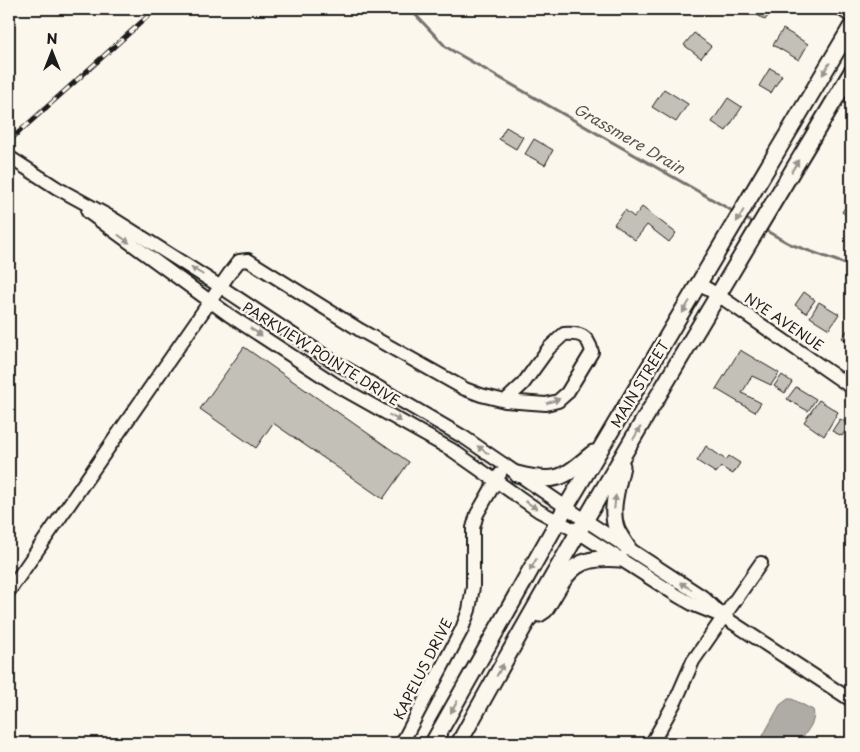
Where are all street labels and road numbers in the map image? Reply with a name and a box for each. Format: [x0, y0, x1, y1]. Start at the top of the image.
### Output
street label: NYE AVENUE [741, 287, 828, 356]
street label: PARKVIEW POINTE DRIVE [239, 296, 404, 411]
street label: MAIN STREET [605, 336, 674, 431]
street label: KAPELUS DRIVE [388, 614, 457, 723]

